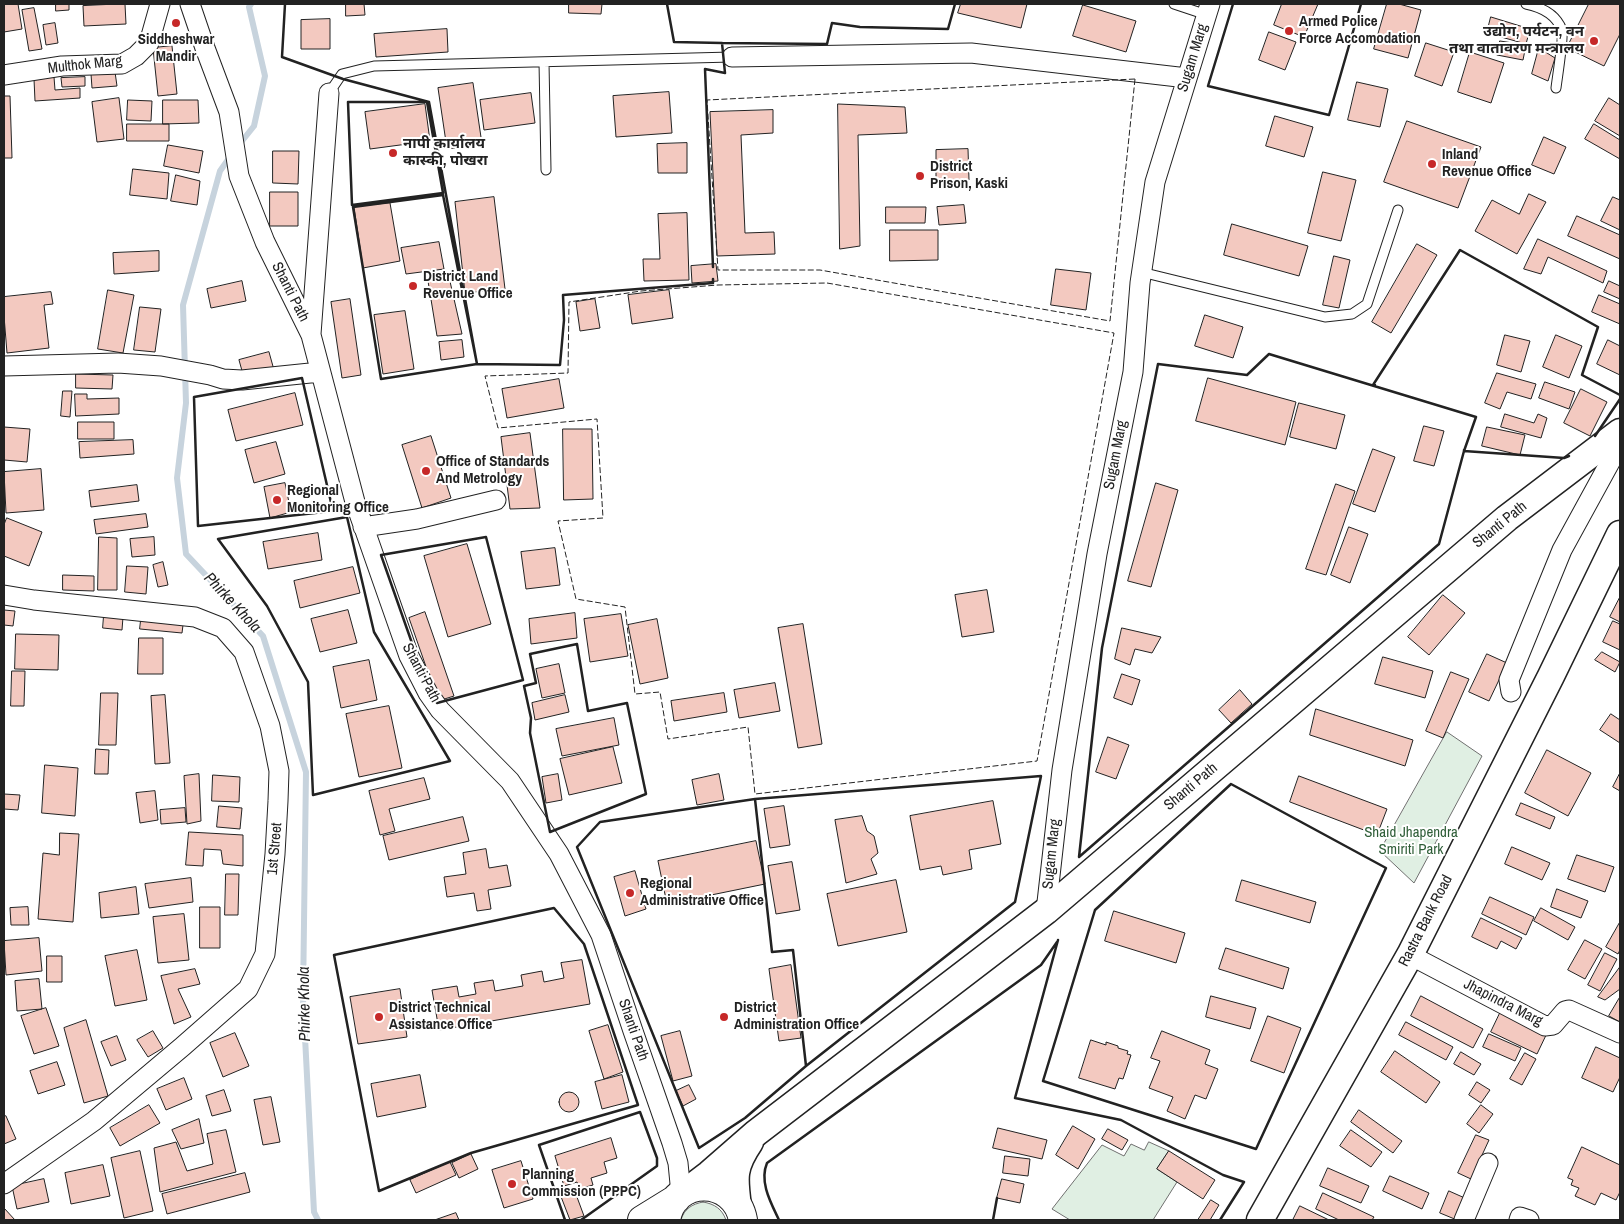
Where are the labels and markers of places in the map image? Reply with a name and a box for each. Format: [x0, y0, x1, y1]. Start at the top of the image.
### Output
place label: Armed Police Force Accomodation [1299, 13, 1421, 48]
marker: Siddheshwar Mandir [170, 17, 182, 29]
place label: उद्योग, पर्यटन, वन तथा वातावरण मन्त्रालय [1449, 23, 1584, 58]
marker: Armed Police Force Accomodation [1283, 25, 1295, 37]
place label: Siddheshwar Mandir [138, 31, 214, 66]
marker: उद्योग, पर्यटन, वन तथा वातावरण मन्त्रालय [1588, 35, 1600, 47]
place label: नापी कार्यालय कास्की, पोखरा [403, 135, 488, 170]
place label: Inland Revenue Office [1442, 146, 1532, 181]
marker: नापी कार्यालय कास्की, पोखरा [387, 147, 399, 159]
place label: District Prison, Kaski [930, 158, 1008, 193]
marker: Inland Revenue Office [1426, 158, 1438, 170]
marker: District Prison, Kaski [914, 170, 926, 182]
place label: District Land Revenue Office [423, 268, 513, 303]
marker: District Land Revenue Office [407, 280, 419, 292]
place label: Office of Standards And Metrology [436, 453, 549, 488]
marker: Office of Standards And Metrology [420, 465, 432, 477]
place label: Regional Monitoring Office [287, 482, 389, 517]
marker: Regional Monitoring Office [271, 494, 283, 506]
place label: Regional Administrative Office [640, 875, 764, 910]
marker: Regional Administrative Office [624, 887, 636, 899]
place label: District Technical Assistance Office [389, 999, 492, 1034]
place label: District Administration Office [734, 999, 859, 1034]
marker: District Technical Assistance Office [373, 1011, 385, 1023]
marker: District Administration Office [718, 1011, 730, 1023]
place label: Planning Commission (PPPC) [522, 1166, 641, 1201]
marker: Planning Commission (PPPC) [506, 1178, 518, 1190]

